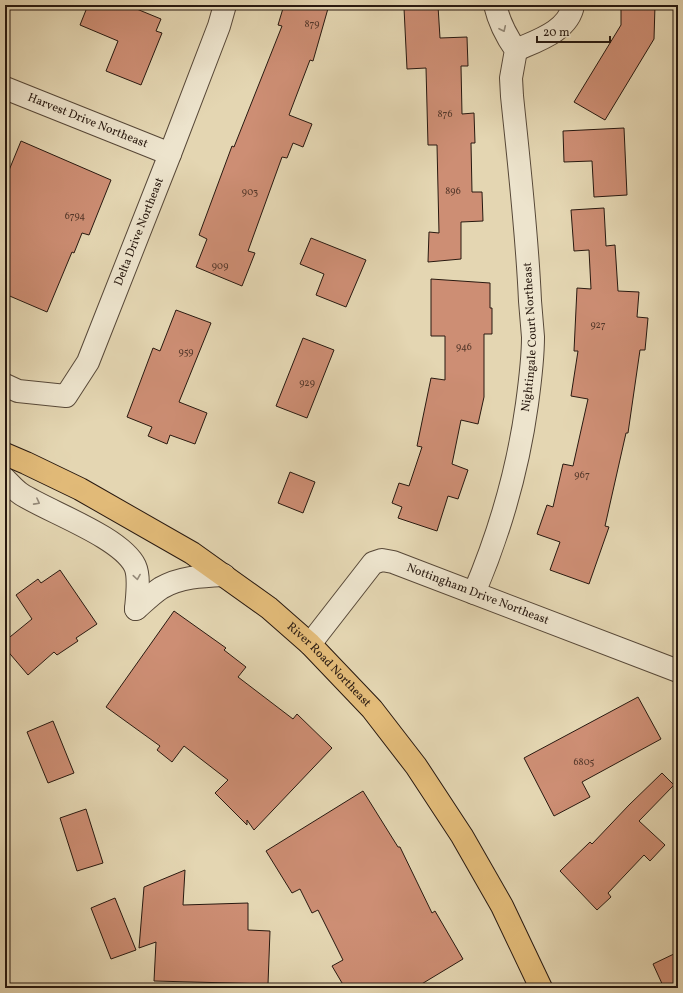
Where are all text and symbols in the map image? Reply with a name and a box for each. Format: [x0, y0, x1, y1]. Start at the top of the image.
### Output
house number: 879 [304, 17, 320, 31]
scale bar [537, 18, 610, 44]
one-way arrow [498, 24, 506, 32]
text: 20 m [543, 25, 570, 41]
street label: Harvest Drive Northeast [25, 90, 150, 152]
house number: 876 [438, 107, 453, 121]
street label: Delta Drive Northeast [111, 175, 168, 288]
house number: 896 [445, 184, 461, 198]
house number: 903 [242, 185, 258, 199]
house number: 6794 [65, 209, 85, 223]
house number: 909 [212, 259, 228, 273]
street label: Nightingale Court Northeast [518, 262, 541, 413]
house number: 927 [590, 318, 606, 332]
house number: 946 [456, 340, 472, 354]
house number: 959 [179, 345, 193, 359]
house number: 929 [299, 376, 315, 390]
house number: 967 [574, 468, 590, 482]
one-way arrow [32, 497, 40, 505]
street label: Nottingham Drive Northeast [404, 560, 551, 629]
one-way arrow [132, 574, 141, 580]
street label: River Road Northeast [283, 619, 374, 711]
house number: 6805 [574, 755, 595, 769]

